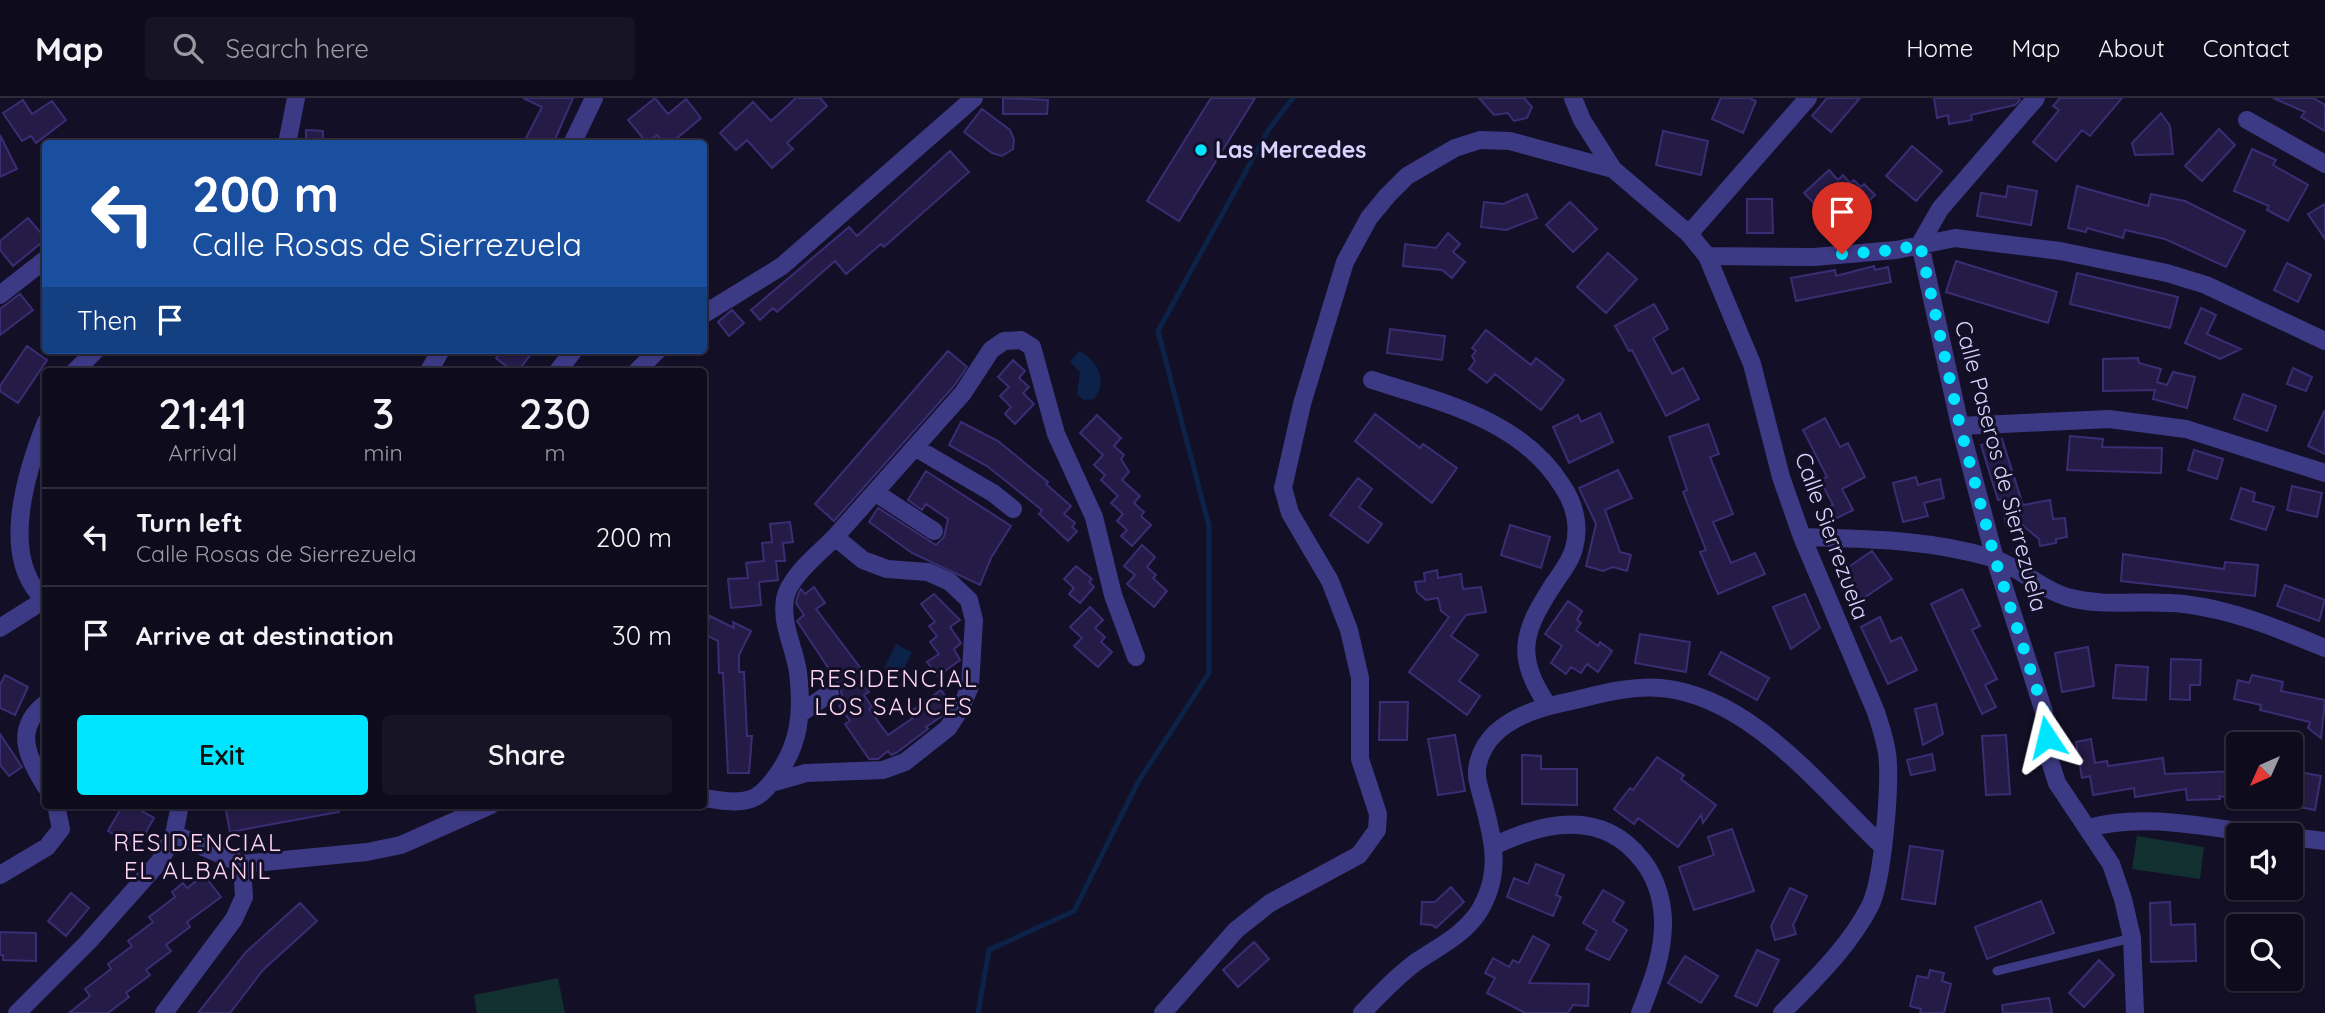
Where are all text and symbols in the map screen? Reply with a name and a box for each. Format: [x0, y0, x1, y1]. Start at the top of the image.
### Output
search box [145, 17, 635, 80]
text: Map [35, 28, 103, 69]
icon: search [169, 29, 207, 67]
text: Search here [225, 32, 369, 65]
text: Home [1906, 33, 1973, 63]
text: Map [2011, 33, 2060, 63]
text: About [2098, 33, 2165, 63]
text: Contact [2203, 33, 2290, 63]
place label: Las Mercedes [1215, 135, 1366, 164]
marker: Las Mercedes [1193, 142, 1209, 158]
text: 200 m [192, 163, 339, 224]
icon: left [77, 168, 168, 259]
pin [1812, 182, 1872, 254]
icon: arrive [1823, 193, 1861, 231]
text: Calle Rosas de Sierrezuela [192, 224, 582, 264]
icon: arrive [151, 301, 189, 339]
text: Then [77, 304, 137, 337]
street label: Calle Paseros de Sierrezuela [1949, 317, 2054, 614]
text: 21:41 [158, 387, 247, 440]
text: 3 [372, 387, 394, 440]
text: 230 [519, 387, 591, 440]
text: Arrival [168, 438, 237, 467]
text: min [364, 438, 403, 467]
text: m [544, 438, 565, 467]
street label: Calle Sierrezuela [1789, 448, 1876, 623]
text: Turn left [136, 506, 243, 539]
icon: left [77, 518, 115, 556]
text: 200 m [596, 521, 672, 554]
text: Calle Rosas de Sierrezuela [136, 539, 416, 568]
icon: arrive [77, 616, 115, 654]
text: Arrive at destination [136, 619, 394, 652]
text: 30 m [612, 619, 672, 652]
district label: RESIDENCIAL LOS SAUCES [809, 663, 979, 721]
position arrow [2010, 700, 2084, 774]
button: Exit [77, 715, 368, 795]
button: Share [382, 715, 672, 795]
north arrow [2226, 732, 2303, 808]
map controls [2226, 732, 2303, 991]
button: sound [2226, 823, 2303, 900]
district label: RESIDENCIAL EL ALBAÑIL [113, 827, 283, 885]
button: search [2226, 914, 2303, 991]

